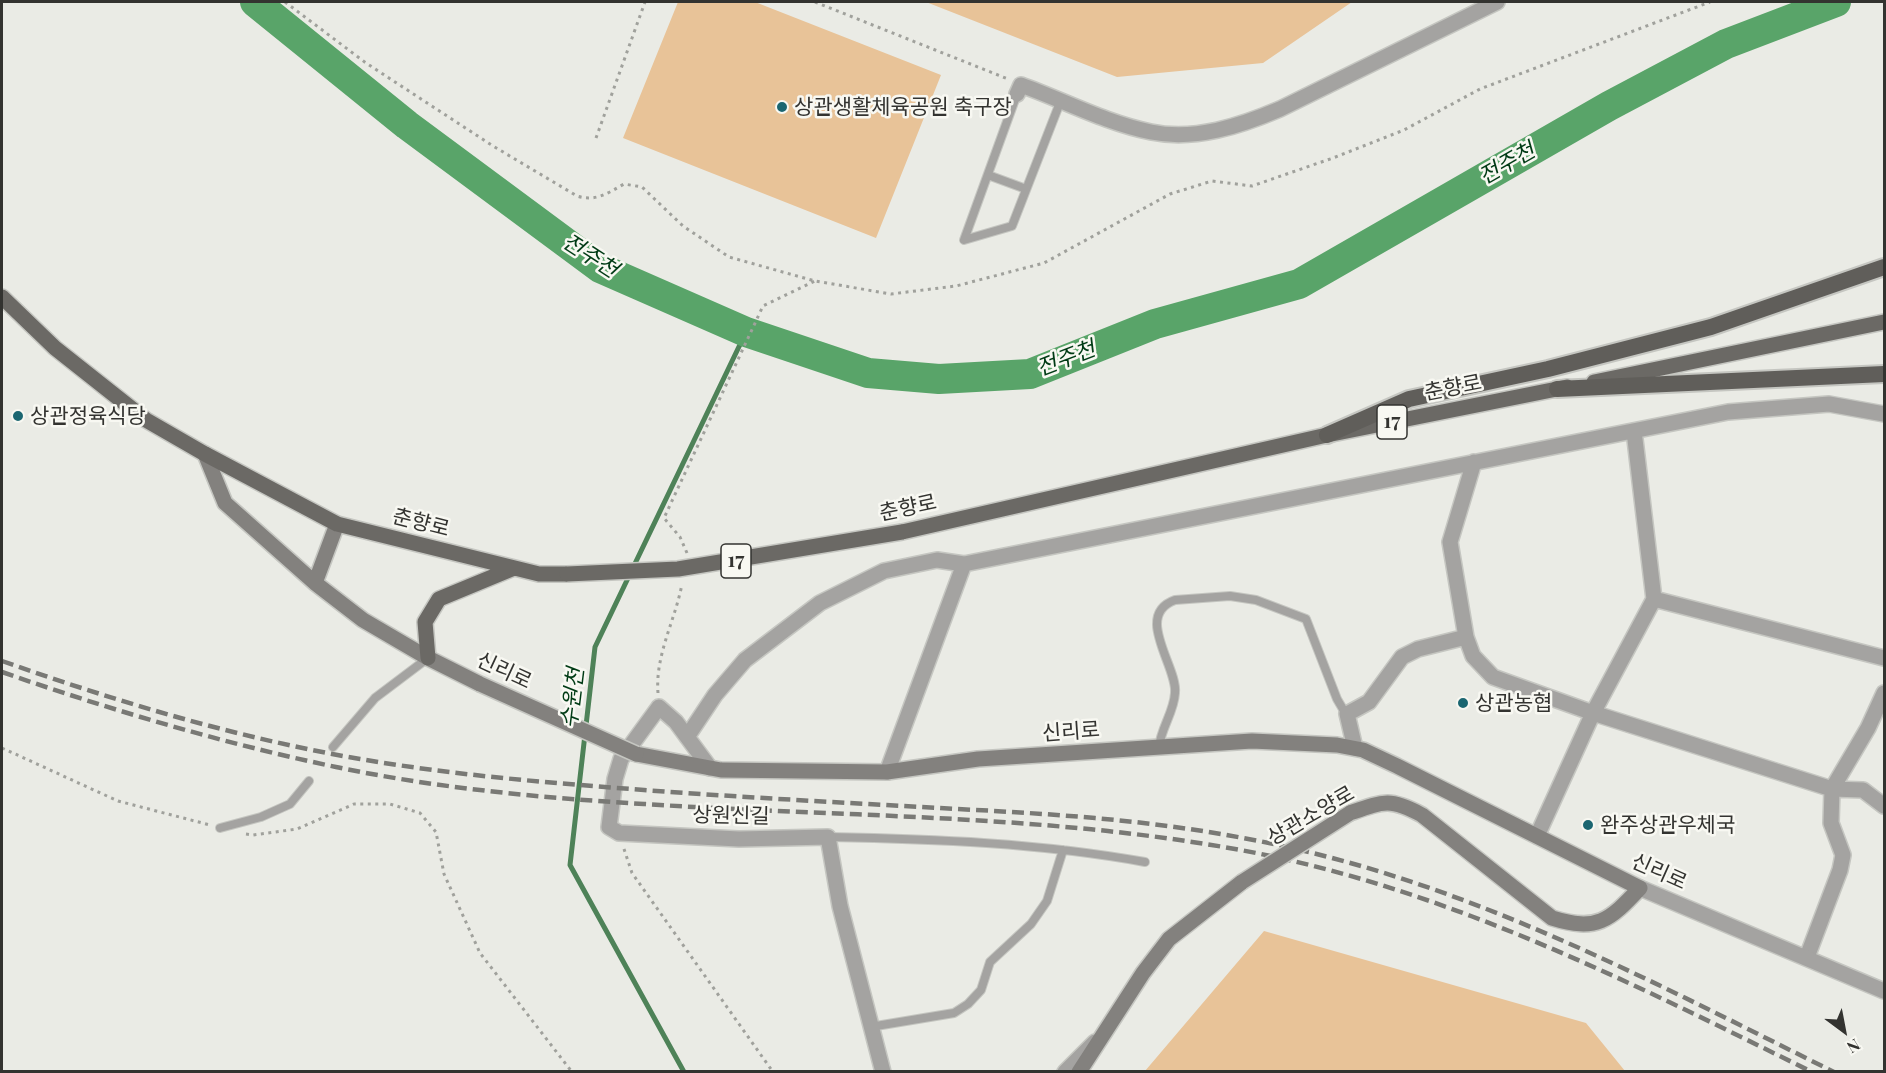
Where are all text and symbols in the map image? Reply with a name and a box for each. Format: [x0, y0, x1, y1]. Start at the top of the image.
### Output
place label: 상관생활체육공원 축구장 [794, 94, 1012, 120]
marker: 상관생활체육공원 축구장 [775, 100, 789, 114]
water label: 전주천 [1474, 137, 1540, 191]
water label: 전주천 [557, 228, 623, 284]
water label: 전주천 [1033, 336, 1099, 382]
street label: 춘향로 [1422, 370, 1484, 406]
place label: 상관정육식당 [30, 403, 146, 429]
road number: 17 [1377, 405, 1407, 439]
marker: 상관정육식당 [11, 409, 25, 423]
street label: 춘향로 [877, 490, 939, 526]
street label: 춘향로 [390, 504, 452, 542]
road number: 17 [721, 544, 751, 578]
street label: 신리로 [472, 647, 536, 695]
water label: 수원천 [556, 666, 590, 730]
place label: 상관농협 [1475, 690, 1552, 716]
marker: 상관농협 [1456, 696, 1470, 710]
street label: 신리로 [1041, 717, 1101, 747]
street label: 상관소양로 [1263, 781, 1359, 851]
street label: 상원신길 [692, 803, 770, 829]
place label: 완주상관우체국 [1600, 812, 1735, 838]
marker: 완주상관우체국 [1581, 818, 1595, 832]
street label: 신리로 [1627, 849, 1691, 895]
north arrow [1814, 1001, 1874, 1061]
text: N [1843, 1035, 1864, 1059]

